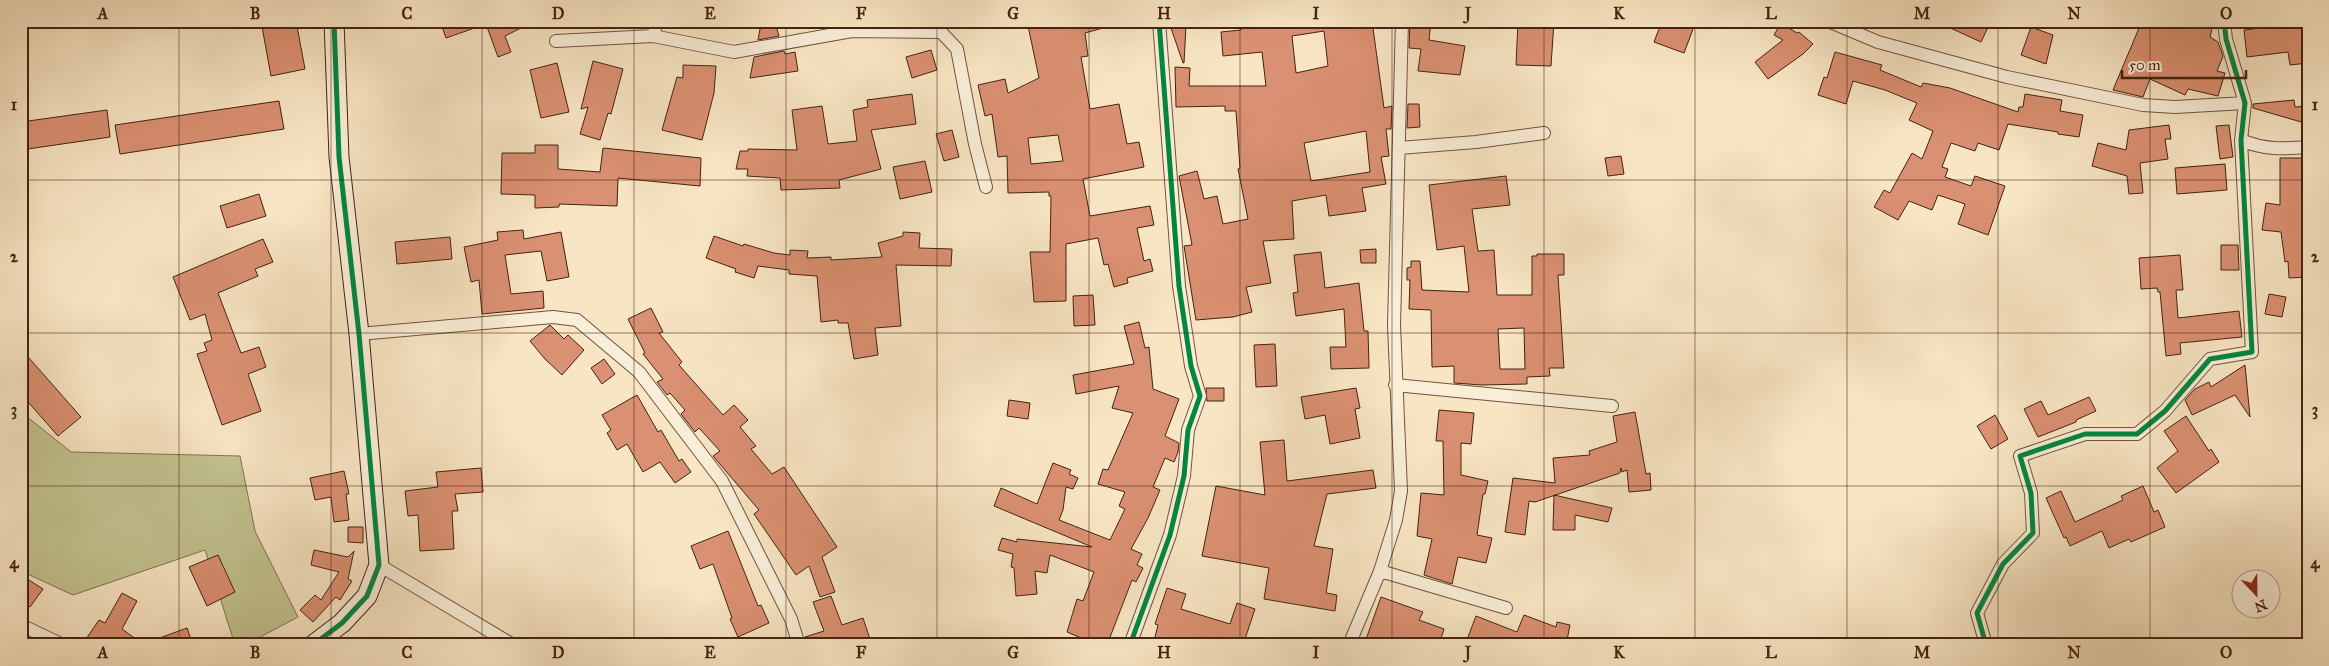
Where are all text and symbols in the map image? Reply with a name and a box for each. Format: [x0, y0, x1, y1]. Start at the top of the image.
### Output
text: A [97, 4, 109, 23]
text: B [250, 4, 260, 23]
text: C [402, 4, 413, 23]
text: D [552, 4, 565, 23]
text: E [704, 4, 716, 23]
text: F [856, 4, 867, 23]
text: G [1007, 4, 1019, 23]
text: H [1157, 4, 1171, 23]
text: I [1313, 4, 1320, 23]
text: J [1463, 4, 1472, 24]
text: K [1613, 4, 1625, 23]
text: L [1765, 4, 1777, 23]
text: M [1914, 4, 1931, 23]
text: N [2067, 4, 2081, 23]
text: O [2220, 4, 2232, 23]
scale bar [2122, 48, 2245, 80]
text: 50 m [2129, 56, 2161, 74]
text: 1 [11, 95, 18, 114]
text: 1 [2312, 95, 2319, 114]
text: 2 [10, 247, 19, 266]
text: 2 [2311, 247, 2320, 266]
text: 3 [11, 400, 17, 420]
text: 3 [2312, 400, 2318, 420]
text: 4 [10, 553, 20, 573]
text: 4 [2311, 553, 2321, 573]
north arrow [2232, 568, 2282, 618]
text: N [2252, 595, 2269, 616]
text: A [97, 643, 109, 662]
text: B [250, 643, 260, 662]
text: C [402, 643, 413, 662]
text: D [552, 643, 565, 662]
text: E [704, 643, 716, 662]
text: F [856, 643, 867, 662]
text: G [1007, 643, 1019, 662]
text: H [1157, 643, 1171, 662]
text: I [1313, 643, 1320, 662]
text: J [1463, 643, 1472, 663]
text: K [1613, 643, 1625, 662]
text: L [1765, 643, 1777, 662]
text: M [1914, 643, 1931, 662]
text: N [2067, 643, 2081, 662]
text: O [2220, 643, 2232, 662]

